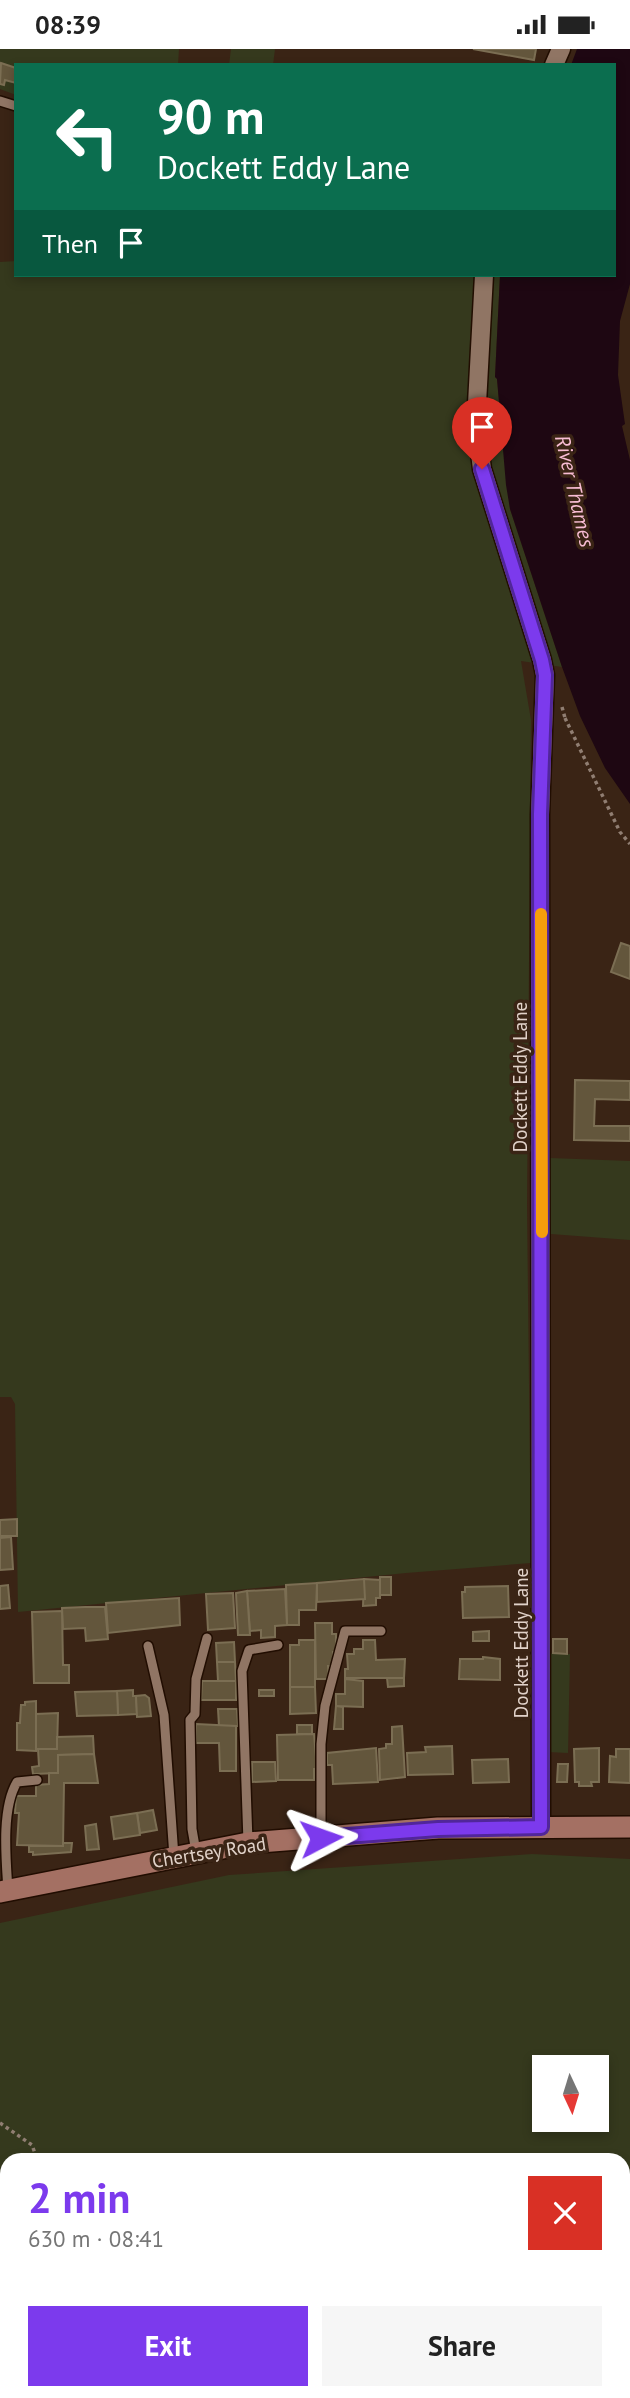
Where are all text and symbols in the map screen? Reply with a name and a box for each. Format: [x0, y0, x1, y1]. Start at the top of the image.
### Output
text: 08:39 [35, 8, 101, 41]
text: 90 m [157, 84, 264, 148]
icon: left [42, 91, 133, 182]
text: Dockett Eddy Lane [157, 146, 410, 188]
icon: arrive [112, 224, 150, 262]
text: Then [42, 227, 98, 260]
pin [452, 397, 512, 469]
icon: arrive [463, 408, 501, 446]
water label: River Thames [549, 432, 601, 550]
street label: Dockett Eddy Lane [508, 1002, 532, 1152]
street label: Dockett Eddy Lane [509, 1568, 533, 1718]
position arrow [284, 1801, 358, 1875]
street label: Chertsey Road [150, 1831, 268, 1873]
north arrow [532, 2055, 609, 2131]
map controls [532, 2055, 609, 2132]
text: 2 min [28, 2170, 130, 2225]
button: close [528, 2176, 602, 2250]
text: 630 m · 08:41 [28, 2224, 164, 2253]
button: Exit [28, 2306, 308, 2386]
button: Share [322, 2306, 602, 2386]

